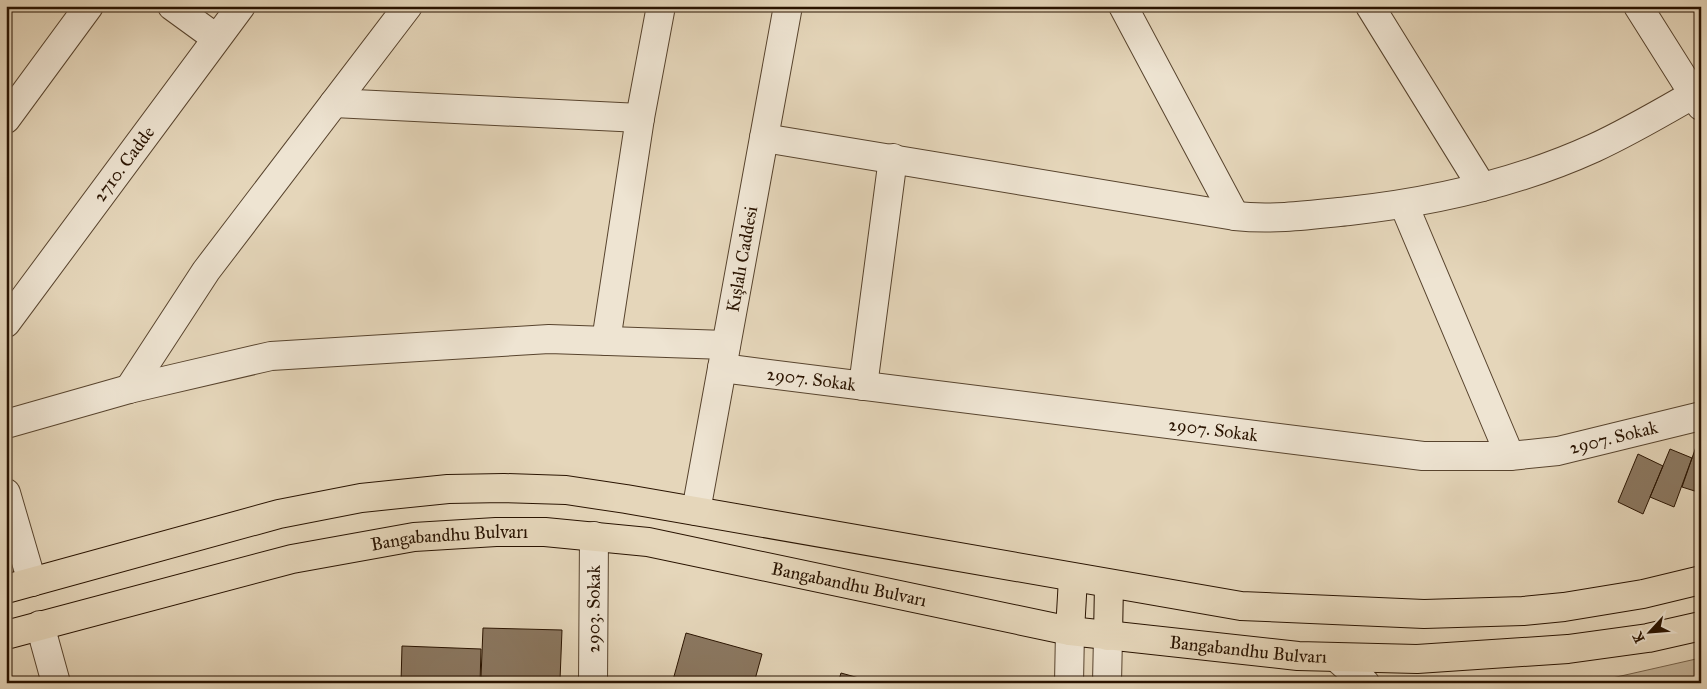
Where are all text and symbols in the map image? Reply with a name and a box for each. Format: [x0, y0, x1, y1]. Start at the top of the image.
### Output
street label: 2710. Cadde [89, 122, 159, 206]
street label: Kışlalı Caddesi [721, 204, 762, 314]
street label: 2907. Sokak [765, 363, 858, 396]
street label: 2907. Sokak [1167, 413, 1260, 446]
street label: 2907. Sokak [1567, 416, 1660, 459]
street label: Bangabandhu Bulvarı [369, 521, 528, 556]
street label: Bangabandhu Bulvarı [770, 557, 929, 611]
street label: 2903. Sokak [582, 564, 605, 653]
north arrow [1624, 606, 1674, 656]
text: K [1628, 628, 1649, 646]
street label: Bangabandhu Bulvarı [1168, 631, 1327, 668]

